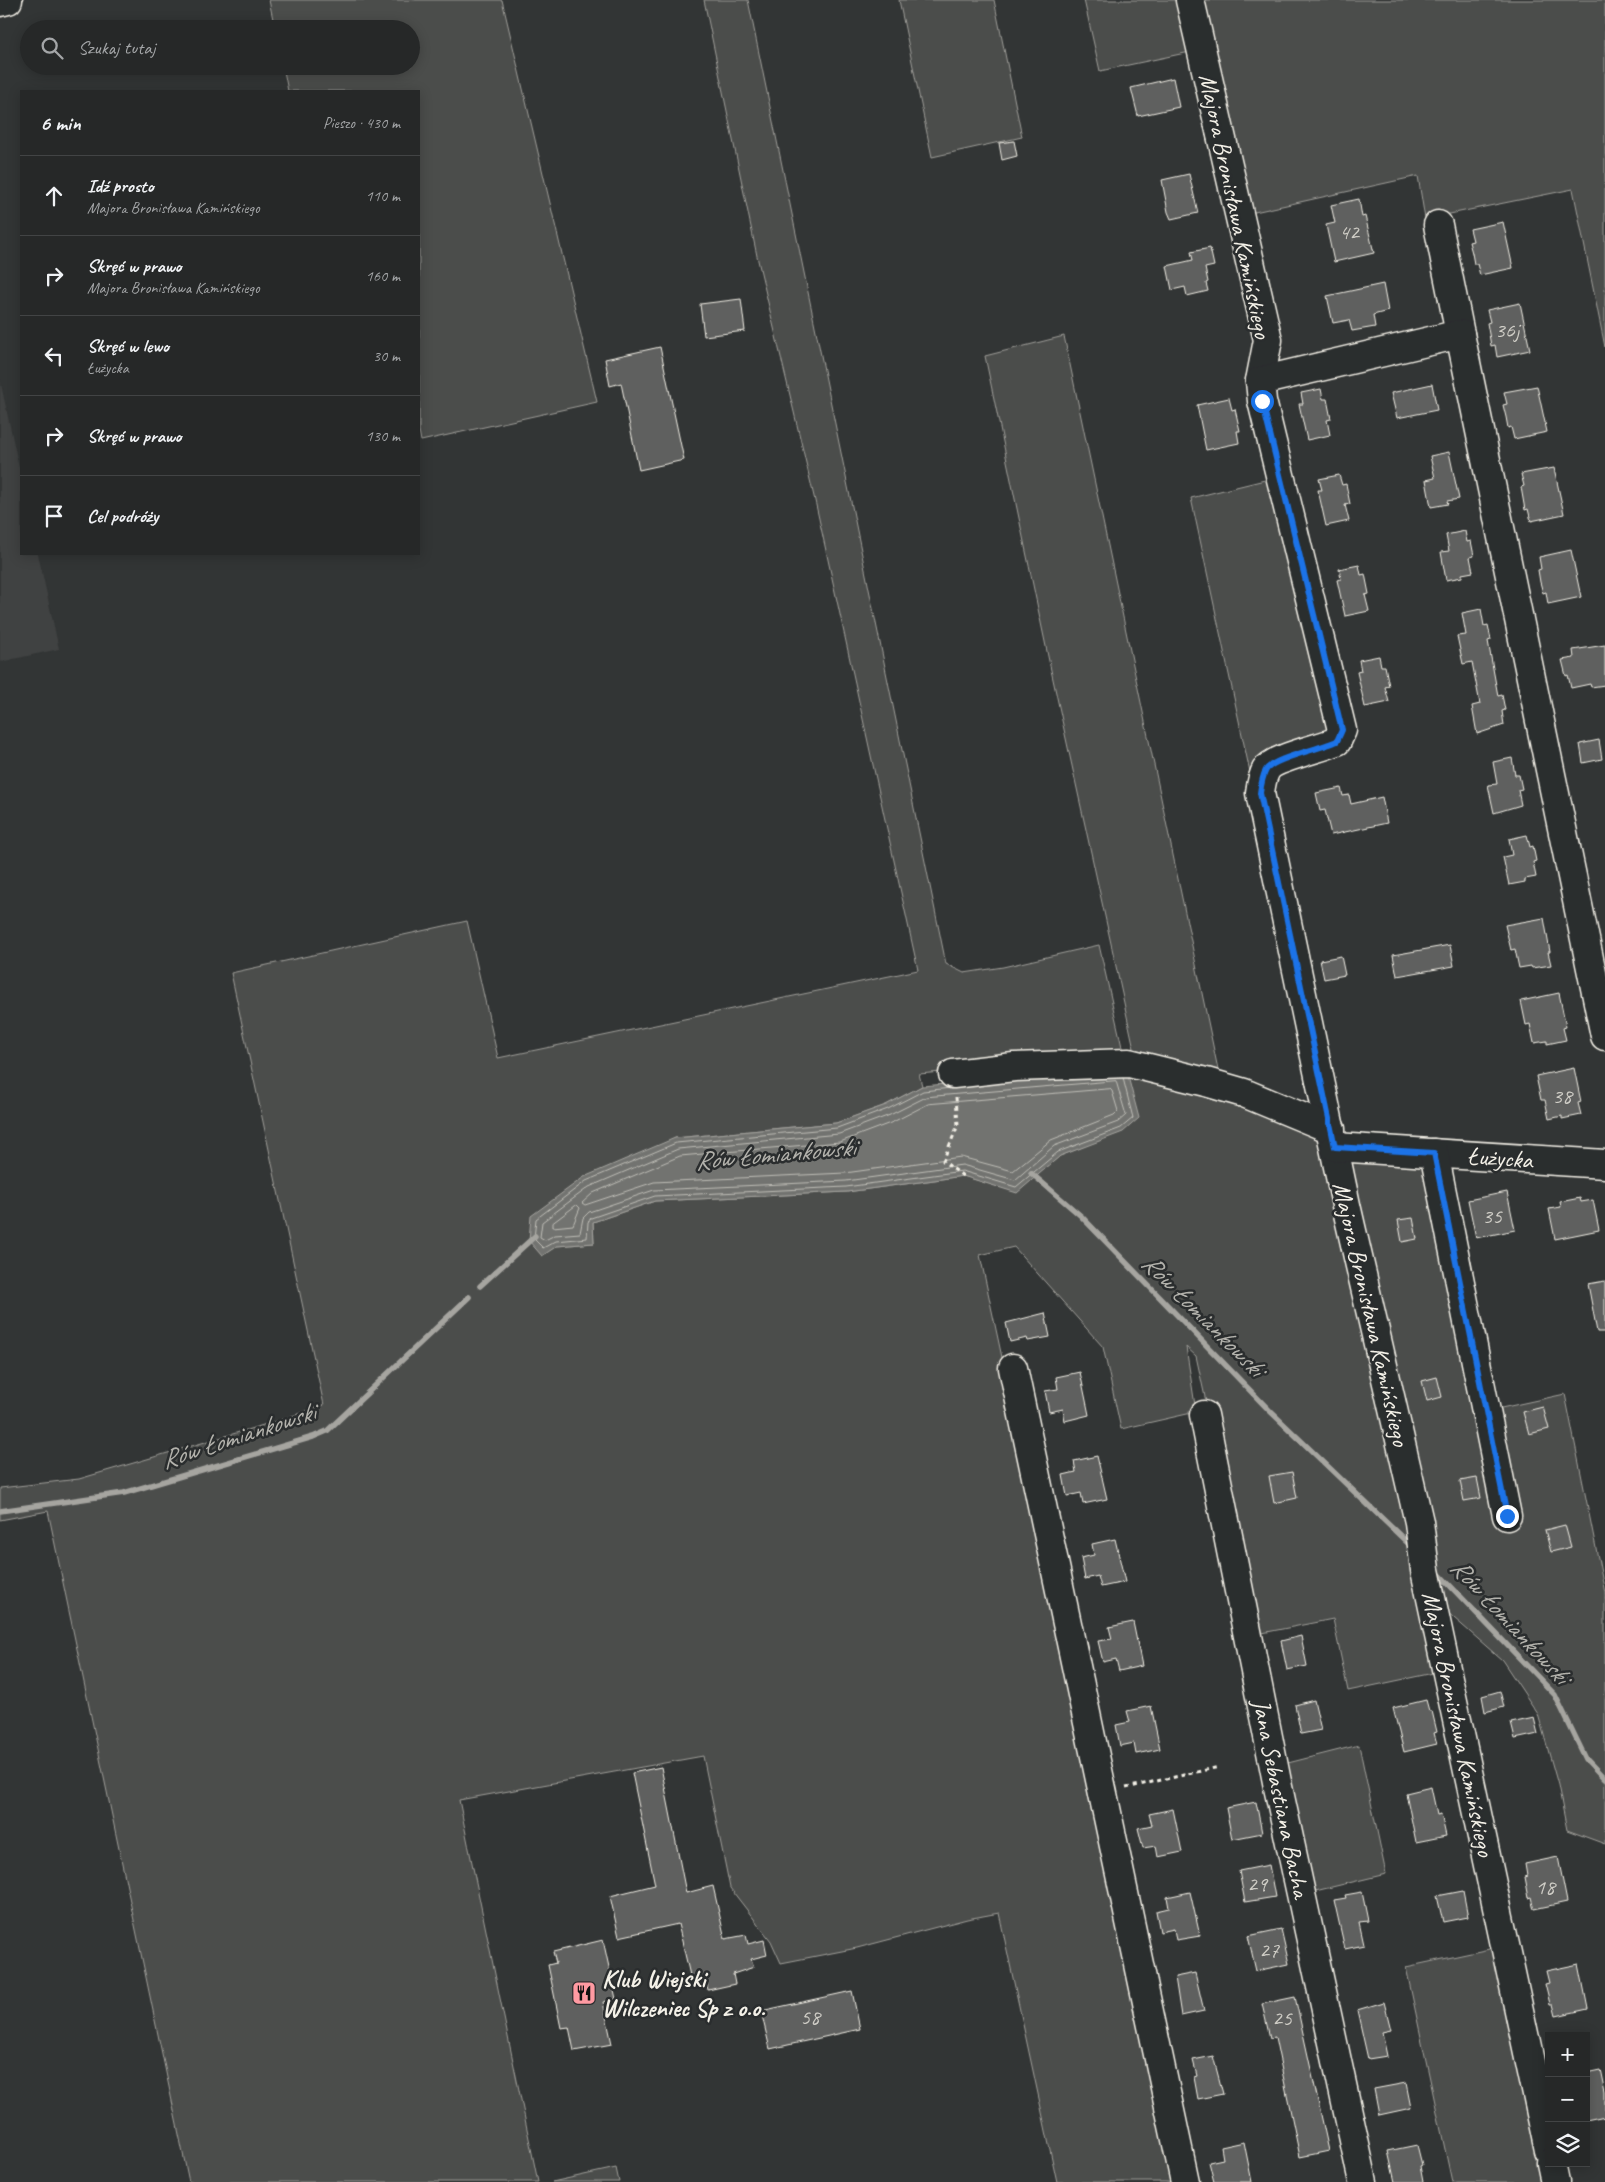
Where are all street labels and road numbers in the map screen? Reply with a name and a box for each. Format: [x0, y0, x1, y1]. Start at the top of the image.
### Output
street label: Majora Bronisława Kamińskiego [1191, 71, 1279, 342]
street label: Łużycka [1466, 1140, 1536, 1176]
street label: Majora Bronisława Kamińskiego [1325, 1179, 1417, 1450]
street label: Majora Bronisława Kamińskiego [1414, 1589, 1502, 1860]
street label: Jana Sebastiana Bacha [1245, 1695, 1318, 1903]

